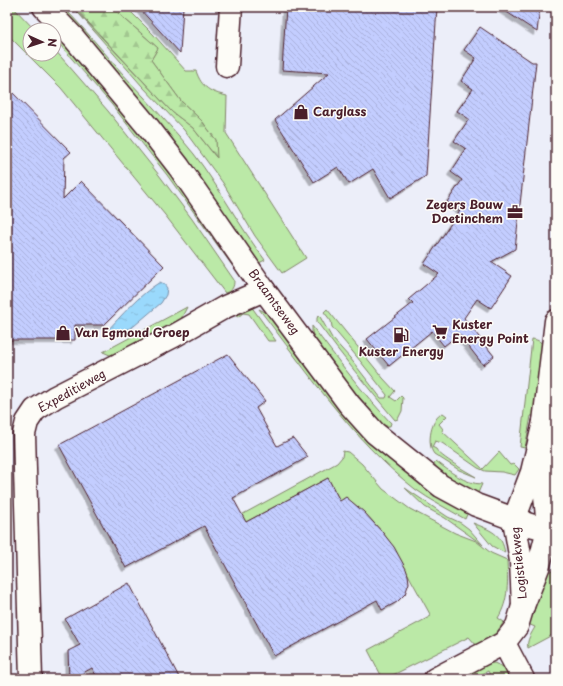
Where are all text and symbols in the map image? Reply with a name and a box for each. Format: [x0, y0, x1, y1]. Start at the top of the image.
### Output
north arrow [22, 22, 62, 62]
text: N [44, 38, 61, 48]
place label: Carglass [313, 102, 366, 120]
shop icon: Carglass [292, 103, 310, 121]
place label: Zegers Bouw Doetinchem [426, 195, 504, 227]
office icon: Zegers Bouw Doetinchem [506, 203, 524, 221]
street label: Braamtseweg [245, 265, 305, 338]
place label: Kuster Energy Point [452, 315, 529, 347]
place label: Van Egmond Groep [75, 323, 190, 341]
supermarket icon: Kuster Energy Point [431, 323, 449, 341]
shop icon: Van Egmond Groep [54, 324, 72, 342]
fuel station icon: Kuster Energy [392, 326, 410, 344]
place label: Kuster Energy [358, 342, 444, 360]
street label: Expeditieweg [34, 364, 109, 416]
street label: Logistiekweg [505, 526, 531, 600]

